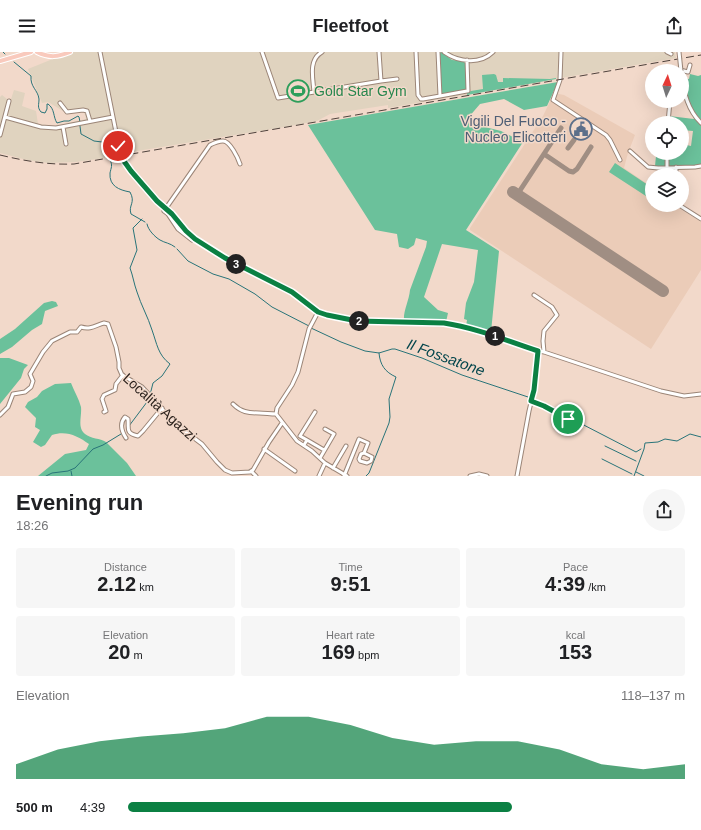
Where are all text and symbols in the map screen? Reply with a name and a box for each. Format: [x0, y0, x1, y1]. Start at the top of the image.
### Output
icon: menu [16, 15, 38, 37]
icon: share [663, 15, 685, 37]
text: Fleetfoot [313, 16, 389, 36]
north arrow [645, 64, 689, 108]
map controls [645, 64, 689, 212]
sports icon: Gold Star Gym [285, 78, 311, 104]
place label: Gold Star Gym [314, 83, 407, 99]
place label: Vigili Del Fuoco - Nucleo Elicotteri [460, 113, 566, 145]
public building icon: Vigili Del Fuoco - Nucleo Elicotteri [568, 116, 594, 142]
button: locate [645, 116, 689, 160]
pin [101, 129, 135, 163]
icon: check [107, 135, 129, 157]
button: layers [645, 168, 689, 212]
pin: 3 [226, 254, 246, 274]
text: 3 [233, 258, 239, 270]
pin: 2 [349, 311, 369, 331]
text: 2 [356, 315, 362, 327]
pin: 1 [485, 326, 505, 346]
text: 1 [492, 330, 498, 342]
water label: Il Fossatone [405, 335, 487, 379]
street label: Località Agazzi [120, 370, 200, 444]
pin [551, 402, 585, 436]
icon: arrive [557, 408, 579, 430]
button: share [643, 489, 685, 531]
text: Evening run [16, 490, 143, 515]
text: 18:26 [16, 518, 49, 533]
text: Distance [104, 561, 147, 573]
text: Time [338, 561, 363, 573]
text: Pace [563, 561, 588, 573]
text: 2.12 [97, 573, 136, 595]
text: 9:51 [330, 573, 371, 595]
text: 4:39 [545, 573, 585, 595]
text: km [136, 581, 154, 593]
text: /km [585, 581, 606, 593]
text: Elevation [103, 629, 148, 641]
text: Heart rate [326, 629, 375, 641]
text: kcal [566, 629, 585, 641]
text: 20 [108, 641, 131, 663]
text: 169 [322, 641, 355, 663]
text: 153 [559, 641, 592, 663]
text: m [131, 649, 143, 661]
text: bpm [355, 649, 379, 661]
text: Elevation [16, 688, 69, 703]
text: 118–137 m [621, 688, 685, 703]
text: 500 m [16, 800, 53, 815]
text: 4:39 [80, 800, 105, 815]

